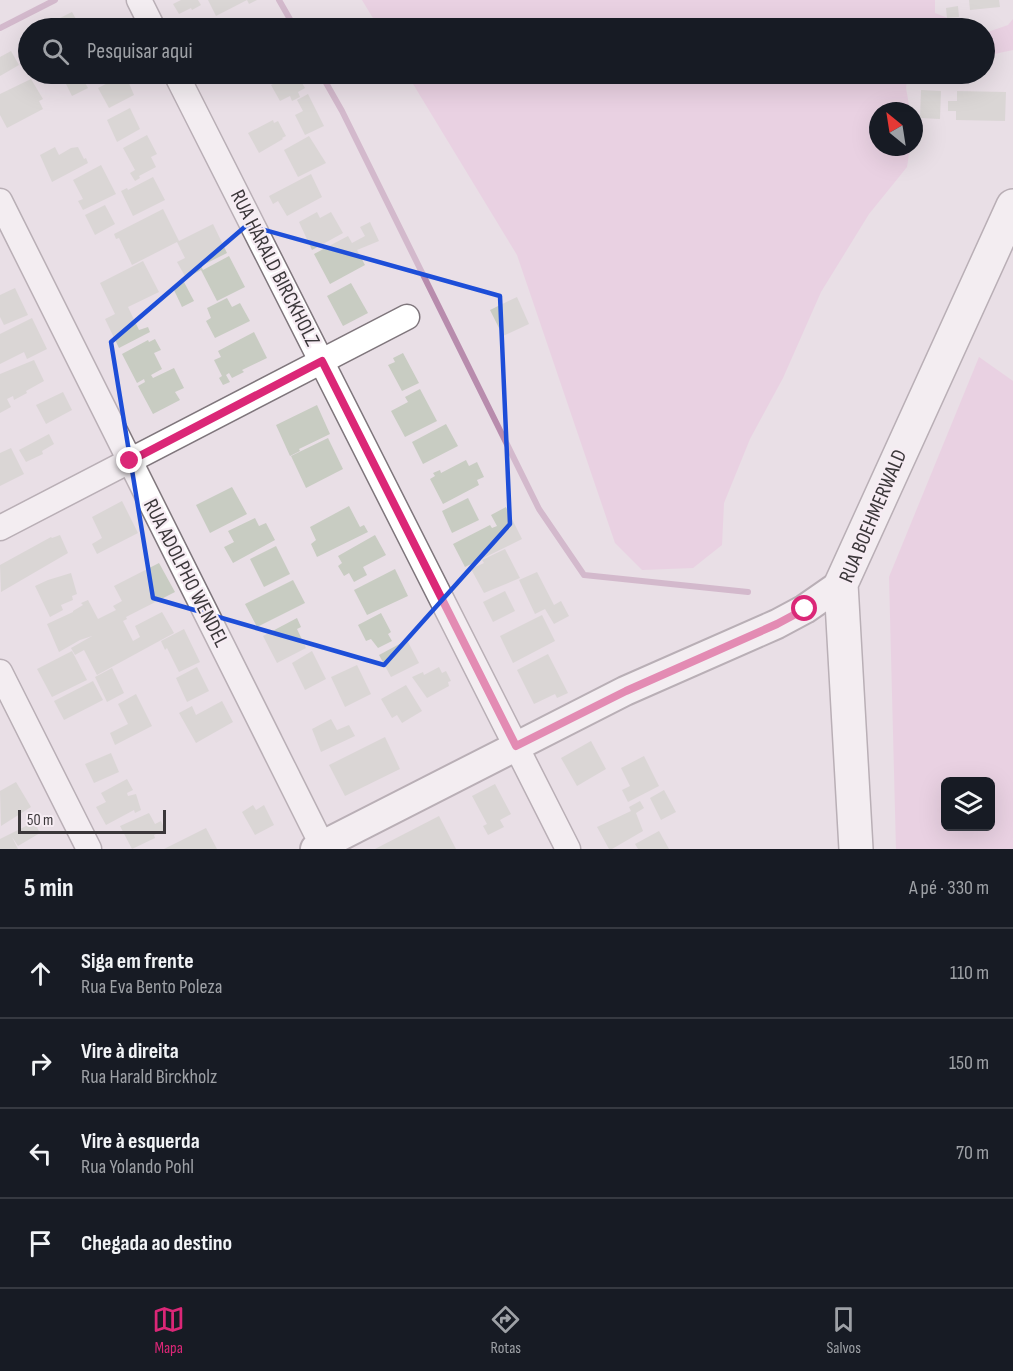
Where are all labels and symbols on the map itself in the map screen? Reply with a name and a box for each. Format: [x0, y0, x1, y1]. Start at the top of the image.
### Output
north arrow [869, 102, 923, 156]
street label: RUA HARALD BIRCKHOLZ [225, 186, 325, 351]
street label: RUA BOEHMERWALD [834, 446, 912, 586]
route end [116, 447, 142, 473]
street label: RUA ADOLPHO WENDEL [138, 495, 234, 651]
route start [791, 595, 817, 621]
scale bar [18, 807, 166, 834]

